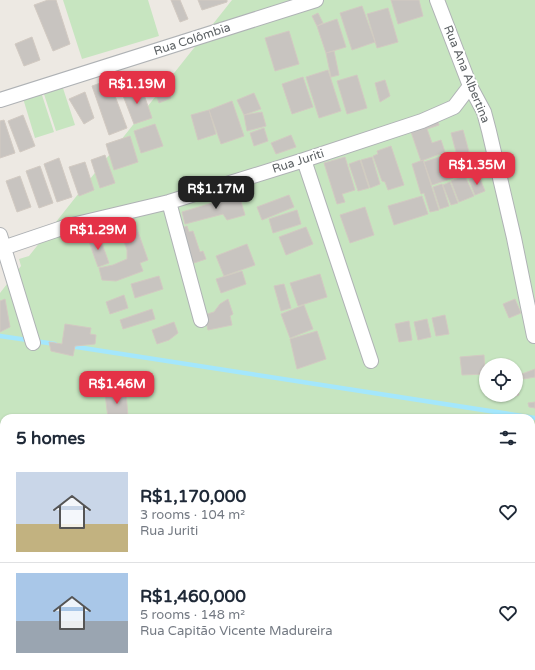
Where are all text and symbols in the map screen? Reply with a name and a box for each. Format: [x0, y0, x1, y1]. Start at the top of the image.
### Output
street label: Rua Colômbia [152, 20, 232, 58]
street label: Rua Ana Albertina [441, 23, 493, 125]
pin: R$1.19M [100, 71, 174, 105]
text: R$1.19M [108, 76, 166, 92]
street label: Rua Juriti [270, 146, 326, 176]
pin: R$1.35M [440, 152, 514, 186]
text: R$1.35M [448, 157, 506, 173]
pin: R$1.17M [179, 176, 253, 210]
text: R$1.17M [187, 181, 245, 197]
pin: R$1.29M [61, 217, 135, 251]
text: R$1.29M [69, 222, 127, 238]
map controls [479, 358, 523, 402]
button: locate [479, 358, 523, 402]
pin: R$1.46M [80, 371, 154, 405]
text: R$1.46M [88, 376, 146, 392]
icon: filters [497, 427, 519, 449]
text: 5 homes [16, 428, 85, 449]
text: R$1,170,000 [140, 486, 246, 507]
icon: home [48, 488, 96, 536]
icon: heart [497, 501, 519, 523]
text: 3 rooms · 104 m² [140, 507, 245, 523]
text: Rua Juriti [140, 523, 198, 539]
text: R$1,460,000 [140, 586, 246, 607]
icon: home [48, 589, 96, 637]
icon: heart [497, 602, 519, 624]
text: 5 rooms · 148 m² [140, 607, 245, 623]
text: Rua Capitão Vicente Madureira [140, 623, 333, 639]

